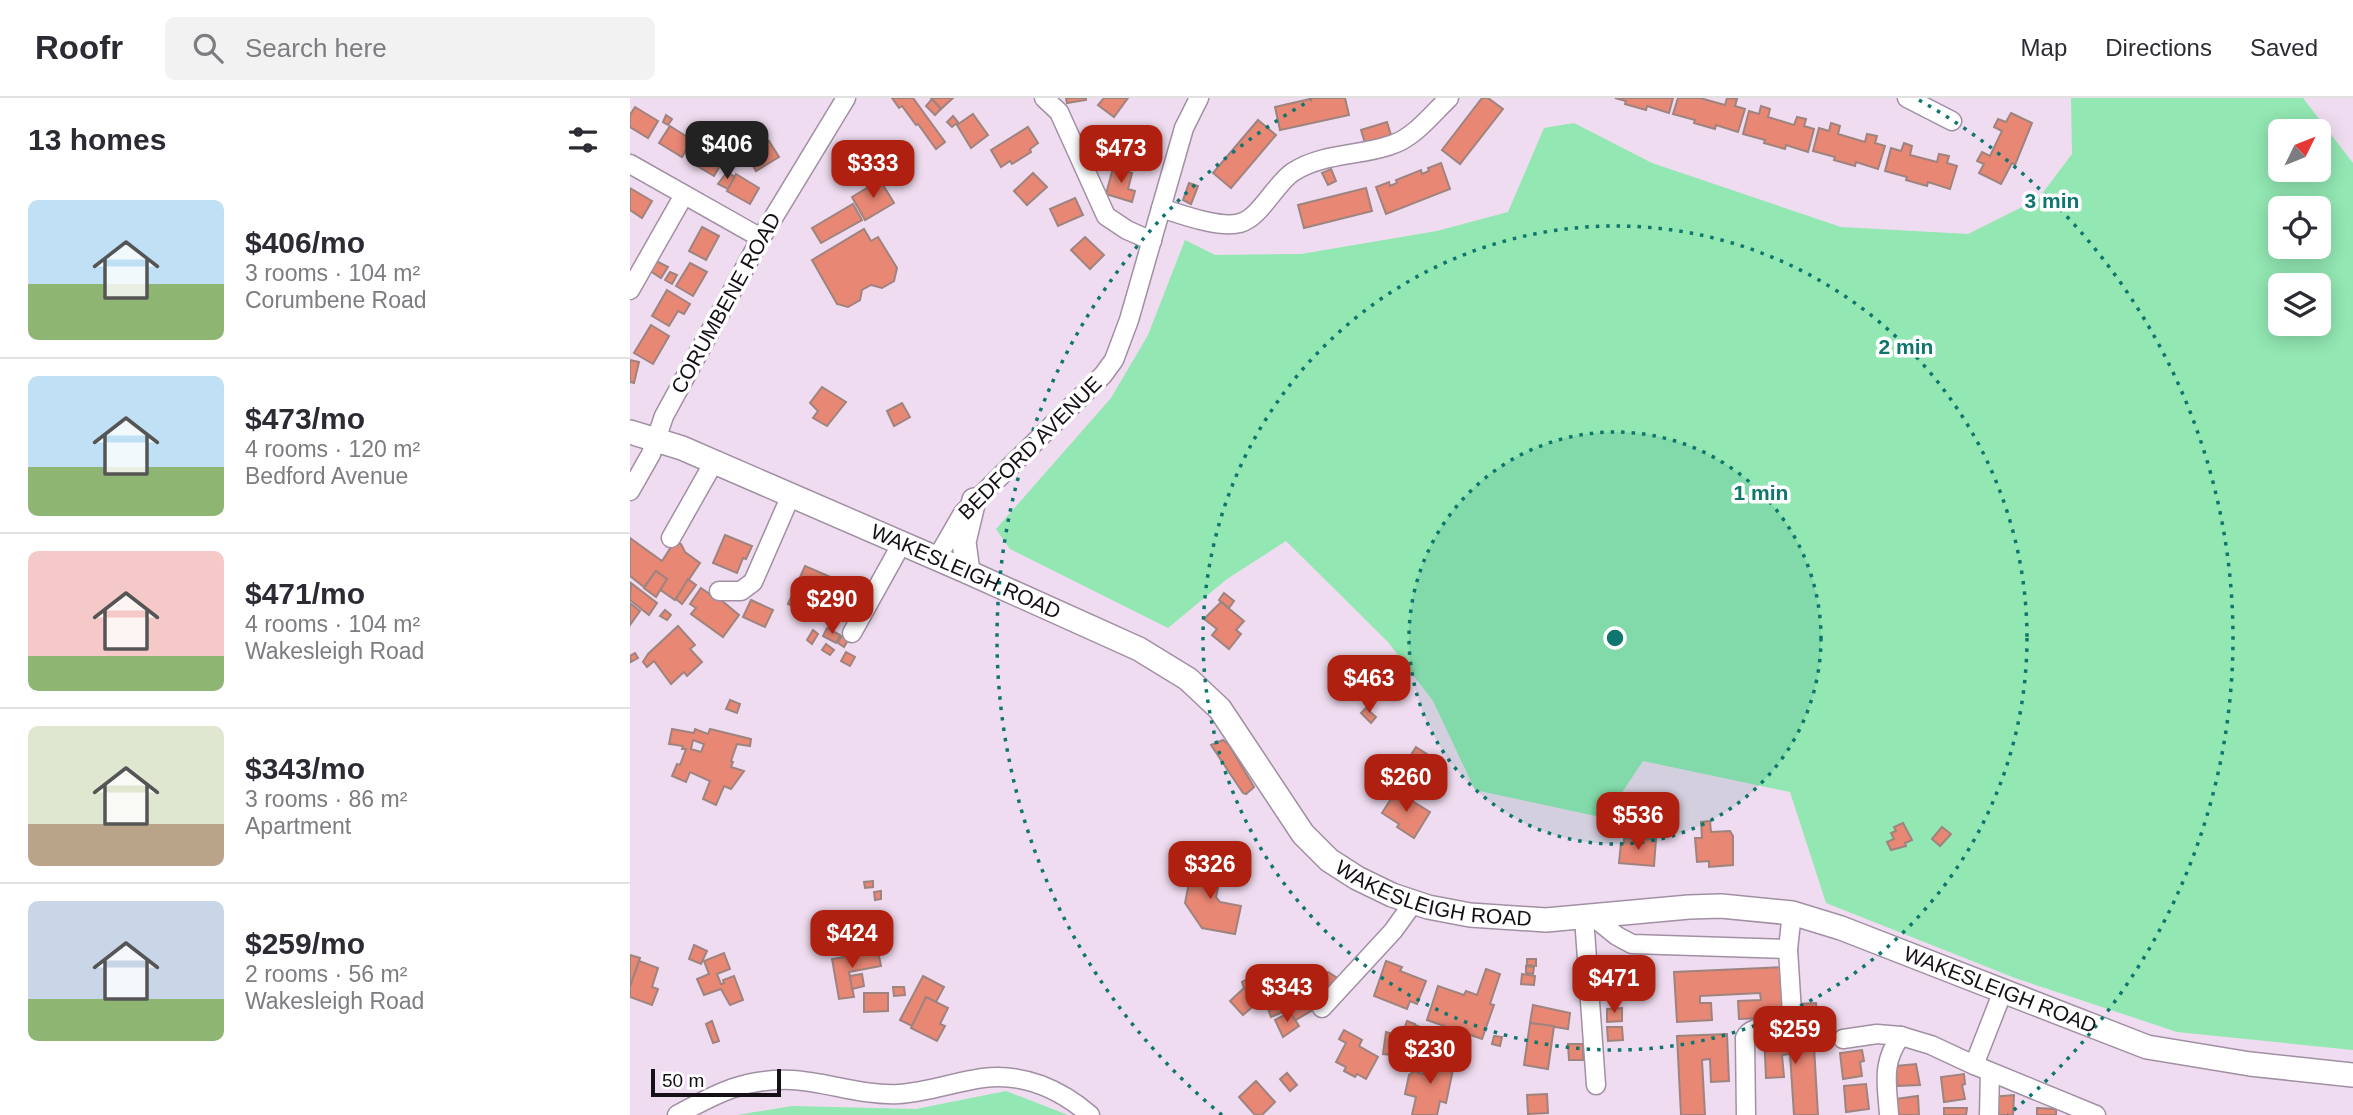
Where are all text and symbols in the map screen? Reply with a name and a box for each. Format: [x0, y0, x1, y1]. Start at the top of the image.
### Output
search box [165, 17, 655, 80]
text: Roofr [35, 29, 123, 66]
icon: search [189, 29, 227, 67]
text: Search here [245, 33, 387, 63]
text: Map [2021, 34, 2067, 61]
text: Directions [2105, 34, 2212, 61]
text: Saved [2250, 34, 2318, 61]
north arrow [2268, 119, 2331, 182]
map controls [2268, 119, 2331, 336]
icon: filters [564, 121, 602, 159]
pin: $406 [686, 122, 768, 181]
text: 13 homes [28, 123, 166, 156]
pin: $473 [1080, 126, 1162, 185]
text: $406 [701, 131, 753, 157]
text: $473 [1095, 135, 1147, 161]
pin: $333 [832, 140, 914, 200]
text: $333 [847, 150, 899, 176]
text: 3 min [2025, 189, 2079, 212]
button: locate [2268, 196, 2331, 259]
street label: CORUMBENE ROAD [666, 208, 785, 397]
text: $406/mo [245, 226, 365, 259]
icon: home [84, 228, 168, 312]
text: 3 rooms · 104 m² [245, 260, 420, 286]
button: layers [2268, 273, 2331, 336]
text: Corumbene Road [245, 287, 427, 313]
text: 2 min [1879, 335, 1933, 358]
street label: BEDFORD AVENUE [954, 372, 1106, 524]
text: $473/mo [245, 402, 365, 435]
icon: home [84, 404, 168, 488]
text: 4 rooms · 120 m² [245, 436, 420, 462]
text: Bedford Avenue [245, 463, 408, 489]
text: 1 min [1734, 481, 1788, 504]
street label: WAKESLEIGH ROAD [868, 519, 1064, 623]
pin: $290 [791, 576, 873, 636]
text: $471/mo [245, 577, 365, 610]
icon: home [84, 579, 168, 663]
text: $290 [806, 586, 858, 612]
text: 4 rooms · 104 m² [245, 611, 420, 637]
centre of rings [1603, 626, 1627, 650]
text: Wakesleigh Road [245, 638, 424, 664]
pin: $463 [1328, 656, 1410, 715]
text: $463 [1343, 665, 1395, 691]
text: $343/mo [245, 752, 365, 785]
icon: home [84, 754, 168, 838]
pin: $260 [1365, 754, 1447, 814]
text: $260 [1380, 764, 1432, 790]
text: 3 rooms · 86 m² [245, 786, 407, 812]
pin: $536 [1597, 792, 1679, 852]
text: $536 [1612, 802, 1664, 828]
text: Apartment [245, 813, 351, 839]
pin: $326 [1169, 842, 1251, 901]
text: $326 [1184, 851, 1236, 877]
street label: WAKESLEIGH ROAD [1331, 855, 1532, 930]
pin: $424 [811, 910, 893, 970]
text: $424 [826, 920, 878, 946]
text: $259/mo [245, 927, 365, 960]
icon: home [84, 929, 168, 1013]
street label: WAKESLEIGH ROAD [1901, 942, 2100, 1037]
pin: $471 [1573, 956, 1655, 1015]
text: 2 rooms · 56 m² [245, 961, 407, 987]
pin: $343 [1246, 964, 1328, 1024]
text: $471 [1588, 965, 1640, 991]
text: $343 [1261, 974, 1313, 1000]
text: Wakesleigh Road [245, 988, 424, 1014]
pin: $259 [1754, 1006, 1836, 1066]
text: $259 [1769, 1016, 1821, 1042]
pin: $230 [1389, 1026, 1471, 1086]
text: $230 [1404, 1036, 1456, 1062]
scale bar [651, 1066, 780, 1098]
text: 50 m [662, 1070, 704, 1091]

